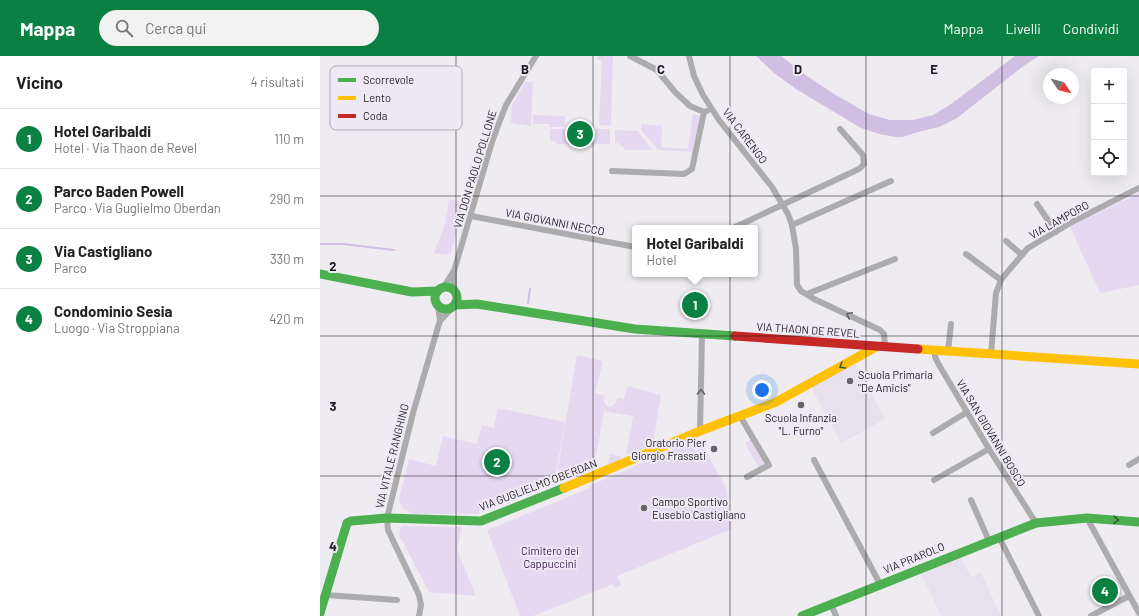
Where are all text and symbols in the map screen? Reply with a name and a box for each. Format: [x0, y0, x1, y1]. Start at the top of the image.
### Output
search box [99, 10, 379, 46]
text: Mappa [20, 17, 75, 40]
icon: search [113, 17, 135, 39]
text: Cerca qui [145, 19, 206, 37]
text: Mappa [944, 20, 983, 37]
text: Livelli [1005, 20, 1041, 37]
text: Condividi [1063, 20, 1119, 37]
text: B [521, 61, 529, 77]
text: C [657, 61, 665, 77]
text: D [794, 61, 802, 77]
text: E [930, 61, 938, 77]
legend [330, 66, 462, 130]
north arrow [1043, 68, 1079, 104]
map controls [1091, 68, 1127, 176]
button: + [1091, 68, 1127, 104]
text: Vicino [16, 72, 63, 92]
text: Scorrevole [363, 73, 414, 86]
text: 4 risultati [251, 74, 304, 90]
text: Lento [363, 91, 391, 104]
button: − [1091, 104, 1127, 140]
street label: VIA CARENGO [720, 105, 771, 166]
street label: VIA DON PAOLO POLLONE [450, 108, 499, 230]
text: Coda [363, 109, 387, 122]
pin: 3 [567, 119, 593, 149]
text: Hotel Garibaldi [54, 122, 151, 140]
text: 1 [27, 131, 31, 147]
text: 110 m [274, 131, 304, 147]
text: Hotel · Via Thaon de Revel [54, 140, 197, 156]
button: locate [1091, 140, 1127, 176]
text: Parco Baden Powell [54, 182, 184, 200]
text: 2 [25, 191, 33, 207]
text: 290 m [270, 191, 304, 207]
street label: VIA LAMPORO [1027, 198, 1091, 241]
text: Parco · Via Guglielmo Oberdan [54, 200, 221, 216]
street label: VIA GIOVANNI NECCO [504, 206, 606, 238]
popup [632, 225, 758, 277]
text: Hotel Garibaldi [646, 234, 744, 252]
text: Via Castigliano [54, 242, 152, 260]
text: 3 [25, 251, 33, 267]
text: 330 m [270, 251, 304, 267]
text: Hotel [646, 252, 676, 268]
text: 2 [329, 258, 337, 274]
text: Parco [54, 260, 87, 276]
pin: 1 [682, 290, 708, 320]
text: Condominio Sesia [54, 302, 173, 320]
text: 4 [25, 311, 33, 327]
text: 420 m [269, 311, 304, 327]
one-way arrow [846, 312, 853, 320]
street label: VIA THAON DE REVEL [756, 319, 860, 340]
text: Luogo · Via Stroppiana [54, 320, 180, 336]
one-way arrow [839, 362, 846, 369]
place label: Scuola Primaria "De Amicis" [858, 368, 933, 394]
marker: Scuola Primaria "De Amicis" [845, 376, 855, 386]
street label: VIA SAN GIOVANNI BOSCO [954, 377, 1029, 489]
your location [752, 380, 772, 400]
one-way arrow [697, 389, 705, 395]
text: 3 [329, 398, 337, 414]
marker: Scuola Infanzia "L. Furno" [796, 400, 806, 410]
street label: VIA VITALE RANGHINO [372, 402, 411, 509]
place label: Scuola Infanzia "L. Furno" [765, 411, 837, 437]
place label: Oratorio Pier Giorgio Frassati [631, 436, 706, 462]
marker: Oratorio Pier Giorgio Frassati [709, 444, 719, 454]
pin: 2 [484, 447, 510, 477]
street label: VIA GUGLIELMO OBERDAN [477, 456, 599, 513]
place label: Campo Sportivo Eusebio Castigliano [652, 495, 746, 521]
marker: Campo Sportivo Eusebio Castigliano [639, 503, 649, 513]
one-way arrow [1113, 516, 1119, 525]
text: 4 [329, 538, 337, 554]
street label: VIA PRAROLO [881, 539, 947, 576]
park label: Cimitero dei Cappuccini [521, 544, 579, 570]
pin: 4 [1092, 576, 1118, 606]

